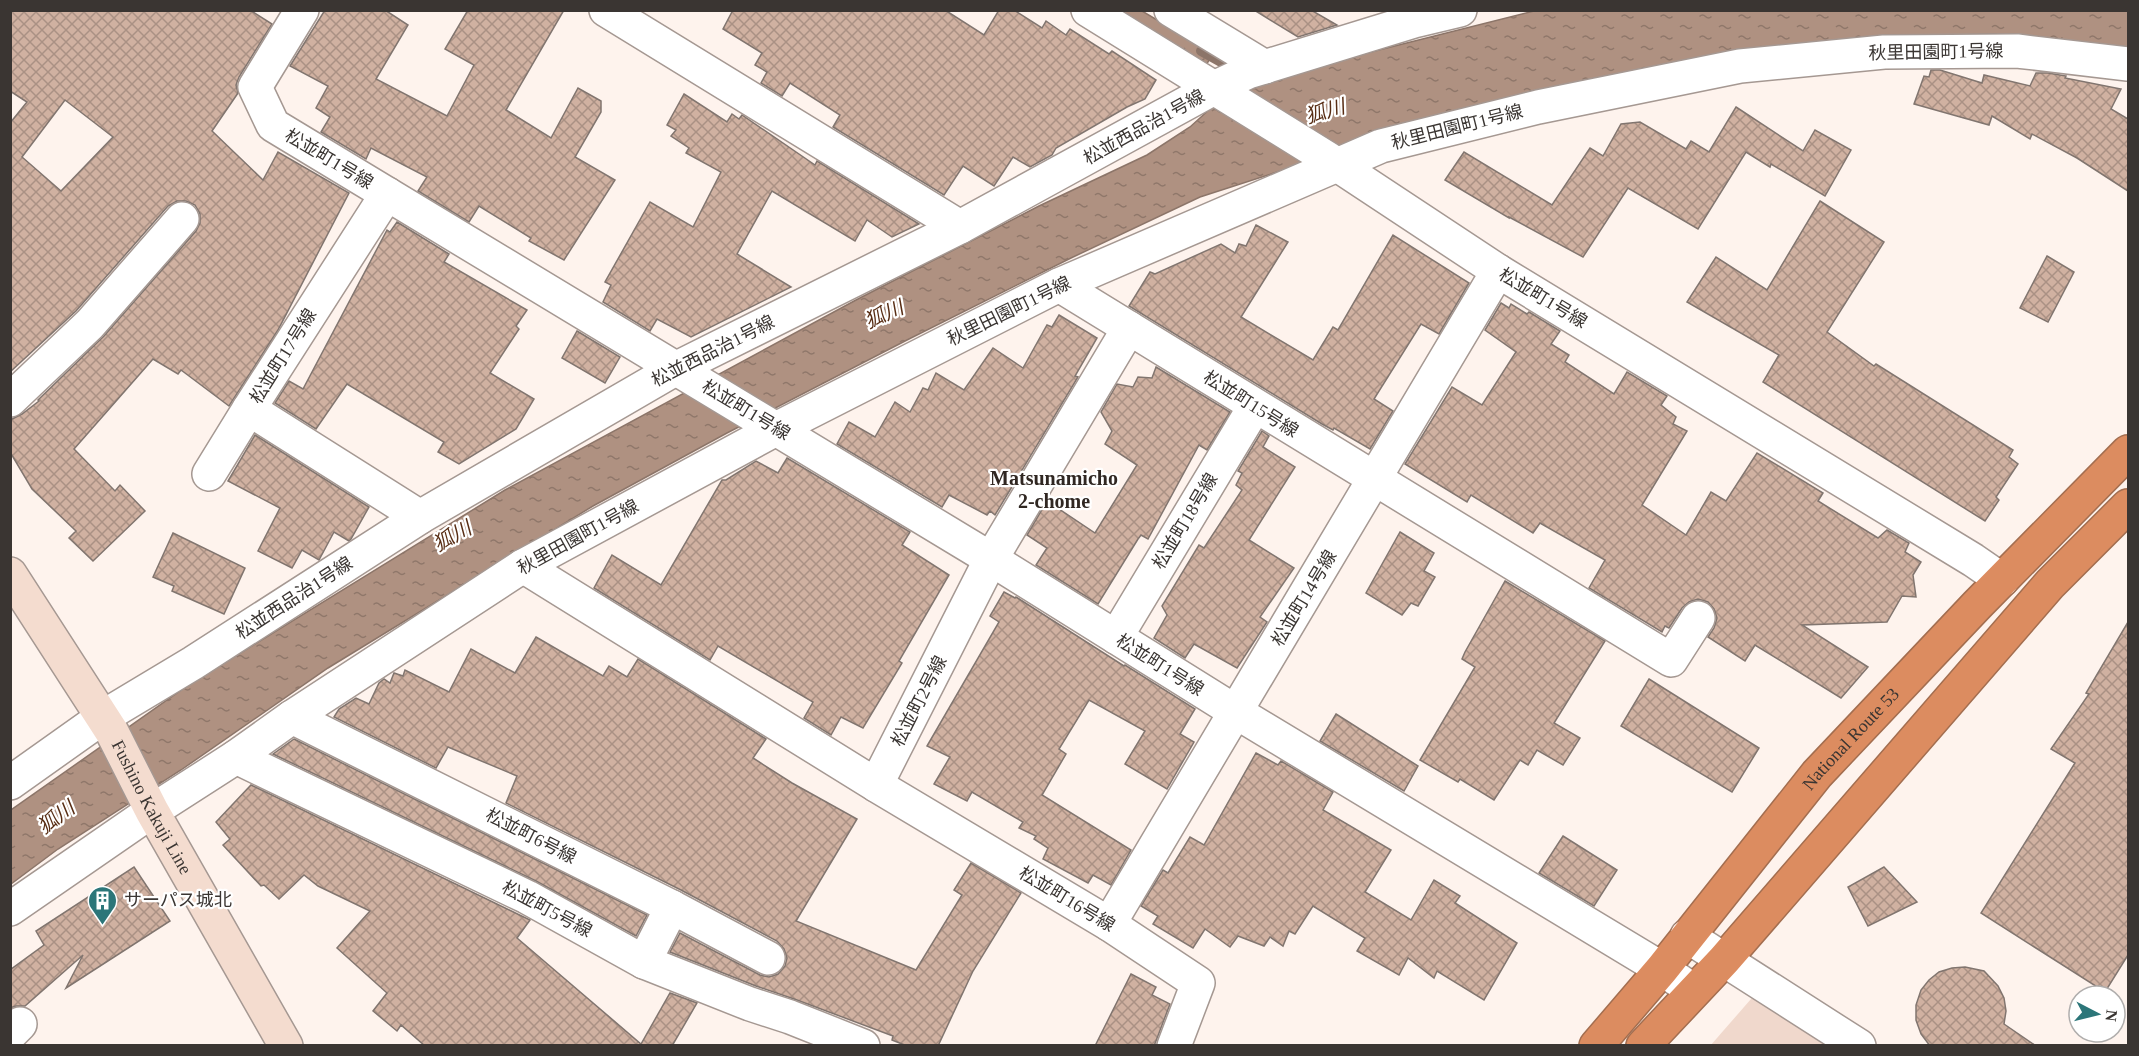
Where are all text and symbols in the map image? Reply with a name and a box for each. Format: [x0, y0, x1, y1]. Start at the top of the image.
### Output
street label: 秋里田園町1号線 [1868, 41, 2004, 63]
street label: 松並西品治1号線 [1080, 86, 1208, 168]
water label: 狐川 [1303, 94, 1349, 127]
street label: 秋里田園町1号線 [1389, 101, 1525, 153]
street label: 松並町1号線 [281, 125, 377, 193]
street label: 松並町1号線 [1495, 264, 1591, 332]
street label: 秋里田園町1号線 [944, 272, 1074, 350]
water label: 狐川 [861, 295, 909, 332]
street label: 松並町17号線 [246, 305, 320, 407]
street label: 松並西品治1号線 [648, 311, 778, 391]
street label: 松並町15号線 [1200, 367, 1302, 441]
street label: 松並町1号線 [698, 376, 794, 444]
district label: Matsunamicho 2-chome [990, 467, 1118, 512]
street label: 松並町18号線 [1149, 470, 1221, 572]
street label: 秋里田園町1号線 [514, 496, 642, 578]
water label: 狐川 [429, 516, 477, 555]
street label: 松並町14号線 [1268, 547, 1340, 649]
street label: 松並西品治1号線 [232, 553, 356, 643]
street label: 松並町1号線 [1113, 630, 1207, 700]
street label: 松並町2号線 [888, 652, 950, 750]
street label: National Route 53 [1798, 684, 1903, 794]
street label: Fushino Kakuji Line [108, 737, 196, 878]
water label: 狐川 [33, 795, 80, 838]
street label: 松並町6号線 [482, 805, 580, 867]
street label: 松並町16号線 [1016, 863, 1118, 935]
street label: 松並町5号線 [499, 877, 595, 941]
building icon: サーパス城北 [87, 884, 119, 926]
place label: サーパス城北 [124, 890, 232, 910]
north arrow [2067, 984, 2127, 1044]
text: N [2102, 1009, 2121, 1023]

